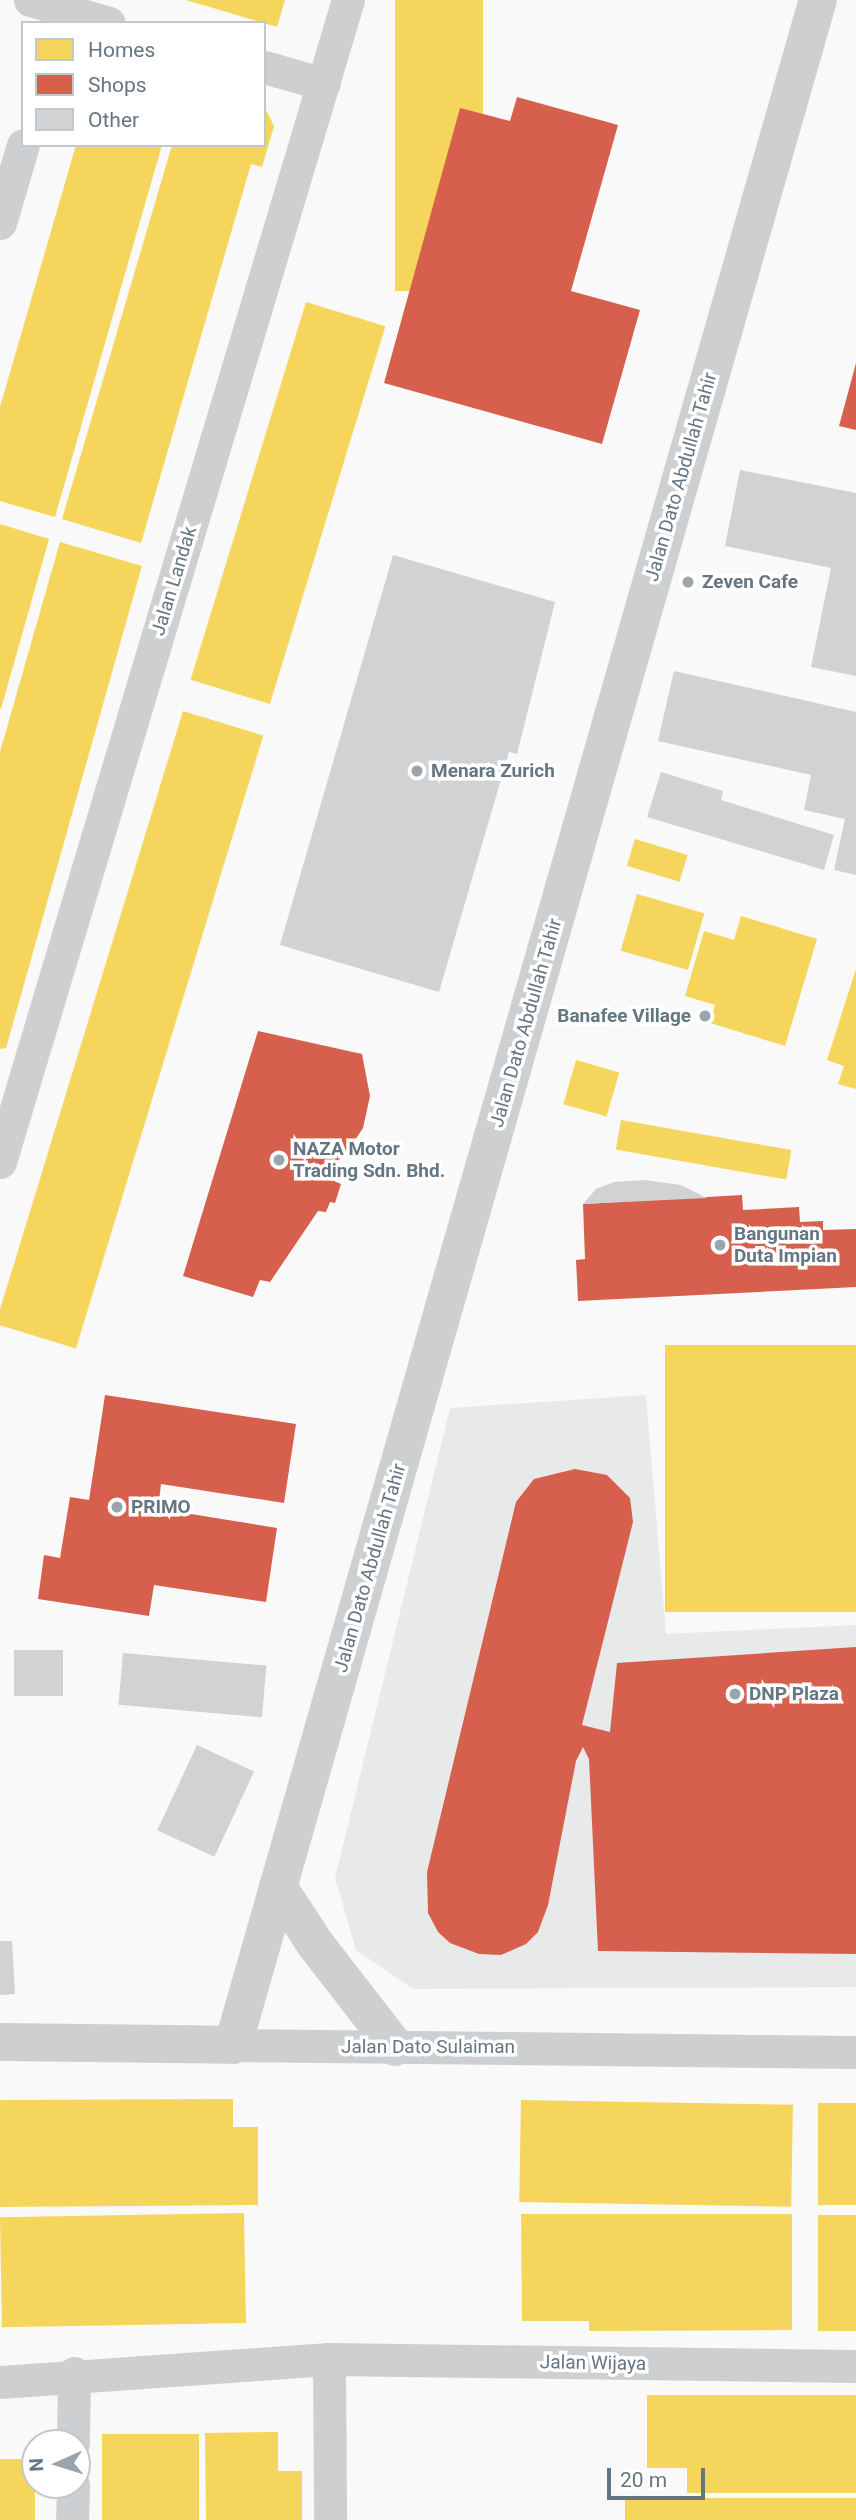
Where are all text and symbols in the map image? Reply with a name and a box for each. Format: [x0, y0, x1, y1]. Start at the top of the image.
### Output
legend [21, 21, 266, 147]
text: Homes [88, 38, 155, 62]
text: Shops [88, 73, 147, 97]
text: Other [88, 108, 139, 132]
street label: Jalan Dato Abdullah Tahir [640, 370, 722, 584]
street label: Jalan Landak [147, 524, 201, 638]
place label: Zeven Cafe [702, 571, 798, 593]
marker: Zeven Cafe [680, 574, 696, 590]
place label: Menara Zurich [431, 760, 555, 782]
marker: Menara Zurich [409, 763, 425, 779]
street label: Jalan Dato Abdullah Tahir [485, 916, 567, 1130]
place label: Banafee Village [557, 1005, 691, 1027]
marker: Banafee Village [697, 1008, 713, 1024]
place label: NAZA Motor Trading Sdn. Bhd. [293, 1138, 445, 1182]
marker: NAZA Motor Trading Sdn. Bhd. [271, 1152, 287, 1168]
place label: Bangunan Duta Impian [734, 1223, 837, 1267]
marker: Bangunan Duta Impian [712, 1237, 728, 1253]
street label: Jalan Dato Abdullah Tahir [329, 1461, 411, 1675]
place label: PRIMO [131, 1496, 191, 1518]
marker: PRIMO [109, 1499, 125, 1515]
place label: DNP Plaza [749, 1683, 839, 1705]
marker: DNP Plaza [727, 1686, 743, 1702]
street label: Jalan Dato Sulaiman [341, 2036, 515, 2058]
street label: Jalan Wijaya [540, 2351, 646, 2375]
north arrow [21, 2429, 91, 2499]
scale bar [611, 2454, 709, 2498]
text: N [25, 2458, 48, 2472]
text: 20 m [620, 2468, 667, 2492]

